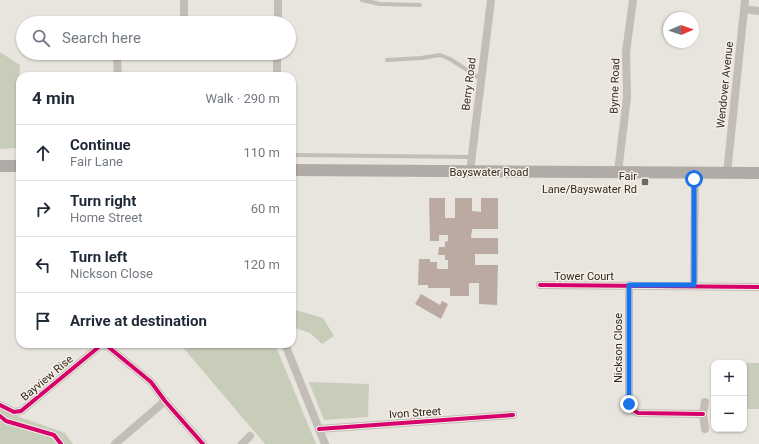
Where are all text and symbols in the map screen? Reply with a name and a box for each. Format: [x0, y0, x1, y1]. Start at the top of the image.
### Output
north arrow [663, 12, 699, 48]
search box [16, 16, 296, 60]
icon: search [30, 27, 52, 49]
text: Search here [62, 29, 141, 47]
street label: Wendover Avenue [714, 41, 736, 129]
street label: Berry Road [459, 57, 479, 111]
street label: Byrne Road [608, 58, 622, 114]
text: 4 min [32, 88, 75, 108]
text: Walk · 290 m [205, 91, 280, 106]
text: Continue [70, 136, 131, 154]
icon: ahead [32, 142, 54, 164]
text: 110 m [243, 145, 280, 160]
text: Fair Lane [70, 154, 123, 169]
street label: Bayswater Road [449, 166, 529, 179]
place label: Fair Lane/Bayswater Rd [542, 170, 637, 196]
route start [685, 170, 703, 188]
marker: Fair Lane/Bayswater Rd [640, 177, 650, 187]
text: Turn right [70, 192, 136, 210]
icon: right [32, 198, 54, 220]
text: 60 m [251, 201, 280, 216]
text: Home Street [70, 210, 143, 225]
text: Turn left [70, 248, 127, 266]
icon: left [32, 254, 54, 276]
text: 120 m [243, 257, 280, 272]
text: Nickson Close [70, 266, 153, 281]
street label: Tower Court [554, 270, 614, 283]
icon: arrive [32, 310, 54, 332]
text: Arrive at destination [70, 312, 207, 330]
street label: Nickson Close [612, 313, 625, 383]
street label: Bayview Rise [18, 352, 76, 403]
map controls [711, 360, 747, 432]
button: + [711, 360, 747, 396]
route end [620, 395, 638, 413]
button: − [711, 396, 747, 432]
street label: Ivon Street [388, 405, 442, 421]

